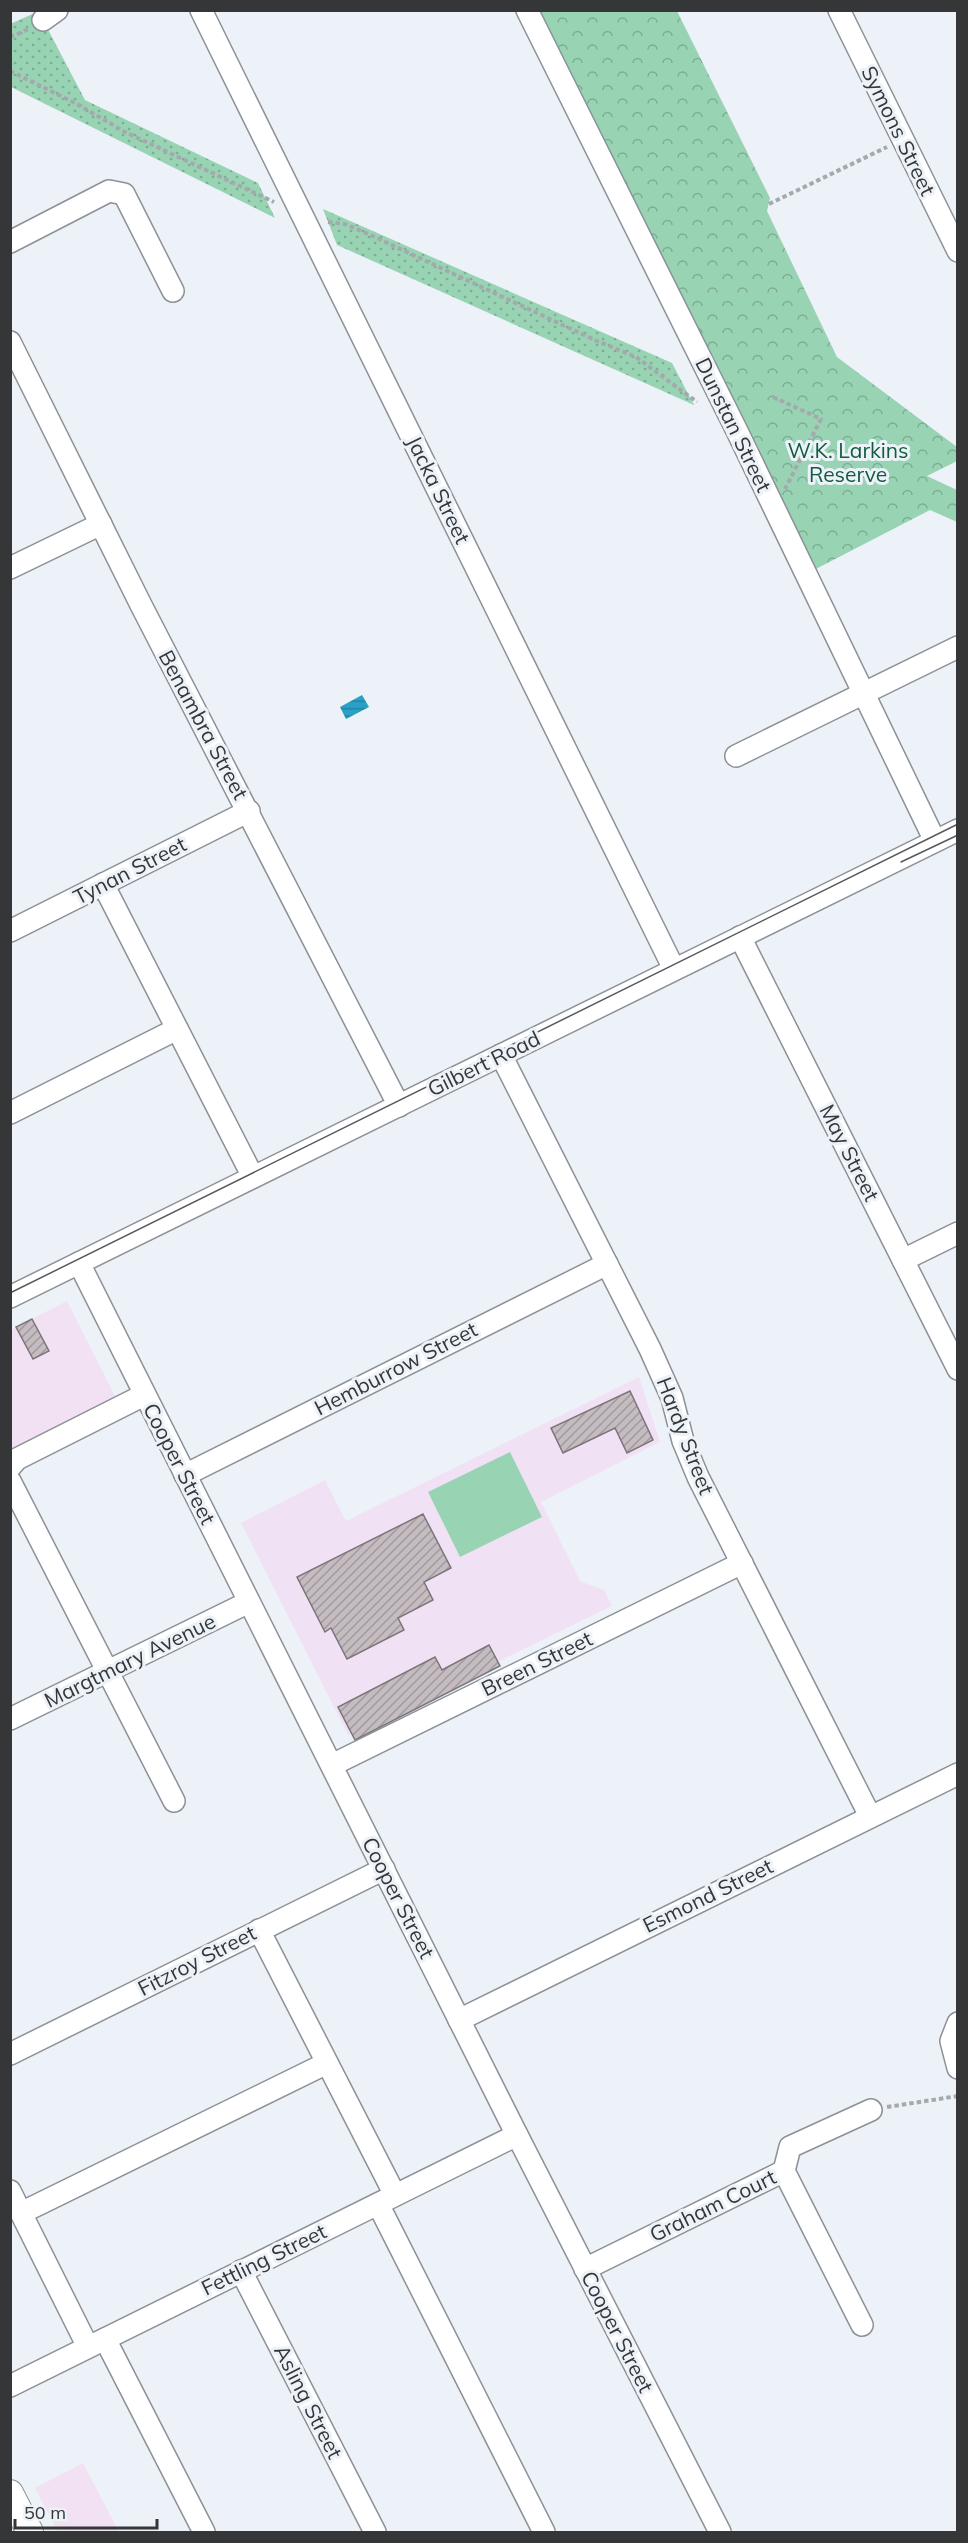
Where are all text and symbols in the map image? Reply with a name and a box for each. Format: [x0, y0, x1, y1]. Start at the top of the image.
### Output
street label: Symons Street [856, 62, 941, 200]
street label: Dunstan Street [690, 353, 778, 496]
street label: Jacka Street [402, 431, 476, 548]
park label: W.K. Larkins Reserve [787, 437, 909, 487]
street label: Benambra Street [154, 645, 254, 804]
street label: Tynan Street [69, 831, 190, 910]
street label: Gilbert Road [423, 1025, 544, 1101]
street label: May Street [814, 1100, 885, 1205]
street label: Hemburrow Street [310, 1316, 481, 1420]
street label: Hardy Street [652, 1373, 720, 1498]
street label: Cooper Street [138, 1398, 222, 1529]
street label: Margtmary Avenue [40, 1607, 219, 1713]
street label: Breen Street [477, 1625, 596, 1701]
street label: Cooper Street [357, 1832, 441, 1963]
street label: Esmond Street [638, 1852, 777, 1938]
street label: Fitzroy Street [133, 1919, 260, 2001]
street label: Graham Court [645, 2163, 780, 2247]
street label: Fettling Street [197, 2218, 330, 2301]
street label: Cooper Street [576, 2266, 660, 2397]
street label: Asling Street [269, 2340, 349, 2463]
scale bar [15, 2492, 158, 2530]
text: 50 m [24, 2501, 66, 2524]

